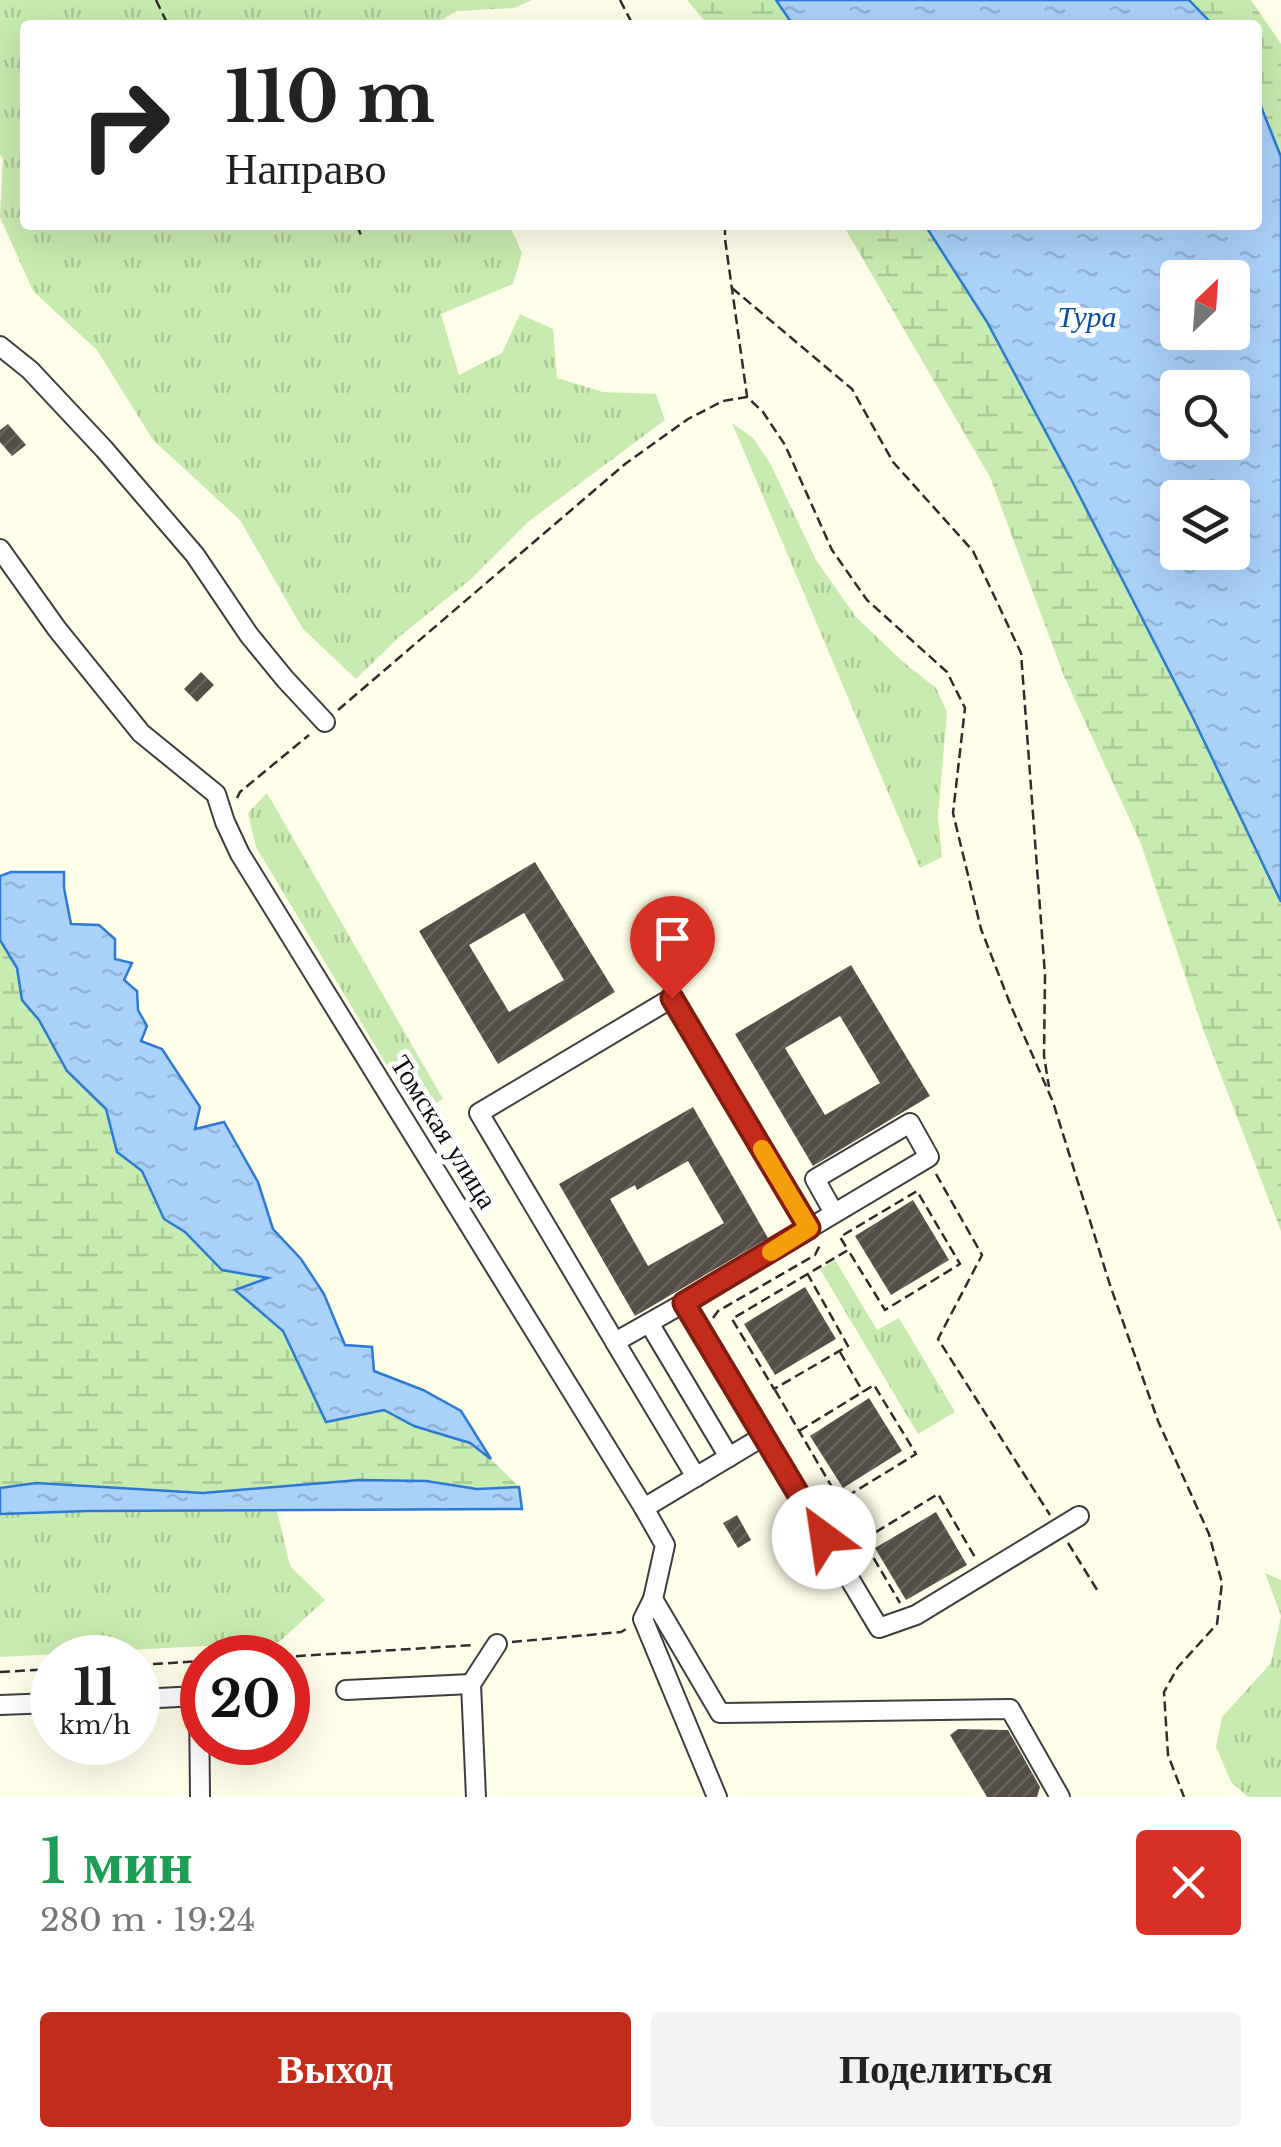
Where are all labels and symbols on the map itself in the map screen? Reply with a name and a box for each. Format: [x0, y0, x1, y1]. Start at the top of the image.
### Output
north arrow [1160, 260, 1250, 350]
water label: Тура [1058, 298, 1116, 335]
pin [630, 896, 715, 999]
street label: Томская улица [383, 1049, 505, 1216]
position arrow [772, 1485, 876, 1589]
speed limit sign: 20 [180, 1635, 310, 1765]

